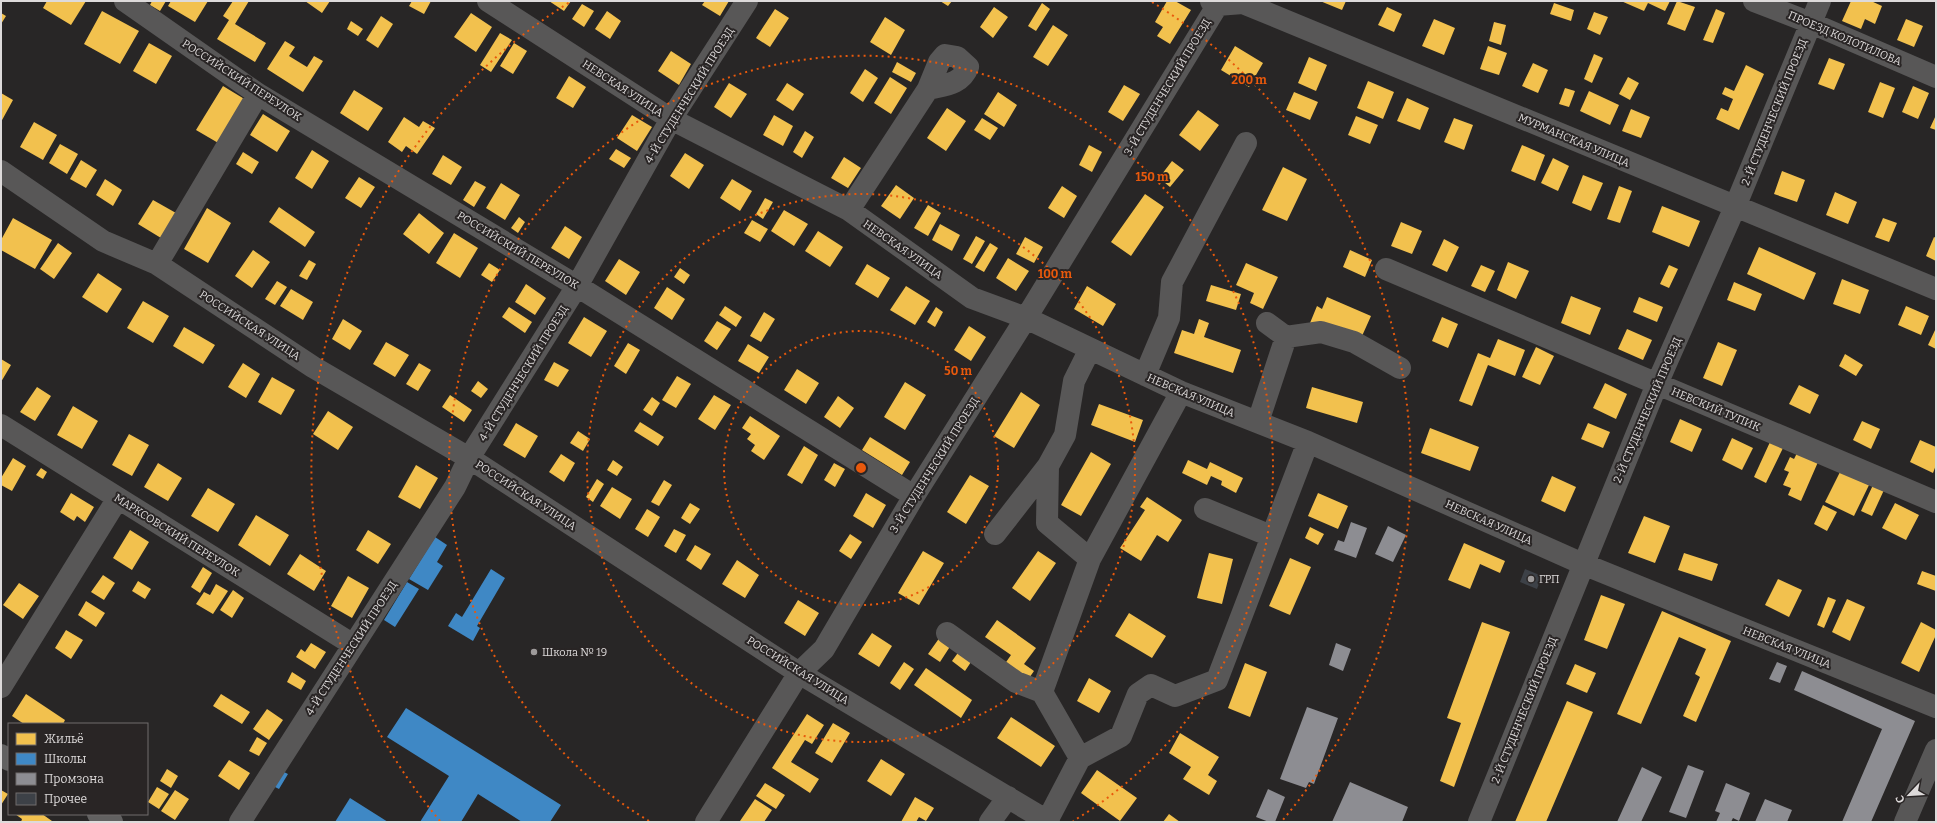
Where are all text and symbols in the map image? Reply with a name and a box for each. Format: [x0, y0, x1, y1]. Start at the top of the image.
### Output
street label: ПРОЕЗД КОЛОТИЛОВА [1786, 9, 1904, 68]
street label: 3-Й СТУДЕНЧЕСКИЙ ПРОЕЗД [1121, 16, 1214, 158]
street label: 4-Й СТУДЕНЧЕСКИЙ ПРОЕЗД [642, 25, 737, 165]
street label: РОССИЙСКИЙ ПЕРЕУЛОК [180, 37, 304, 124]
street label: 2-Й СТУДЕНЧЕСКИЙ ПРОЕЗД [1739, 37, 1810, 187]
street label: НЕВСКАЯ УЛИЦА [580, 57, 666, 119]
text: 200 m [1231, 73, 1267, 87]
street label: МУРМАНСКАЯ УЛИЦА [1516, 111, 1632, 170]
text: 150 m [1136, 170, 1169, 184]
street label: РОССИЙСКИЙ ПЕРЕУЛОК [455, 209, 581, 292]
street label: НЕВСКАЯ УЛИЦА [861, 217, 945, 282]
text: 100 m [1038, 267, 1073, 281]
street label: РОССИЙСКАЯ УЛИЦА [197, 288, 303, 363]
street label: 4-Й СТУДЕНЧЕСКИЙ ПРОЕЗД [476, 303, 571, 443]
street label: 2-Й СТУДЕНЧЕСКИЙ ПРОЕЗД [1611, 335, 1684, 485]
text: 50 m [944, 364, 972, 378]
street label: НЕВСКАЯ УЛИЦА [1145, 371, 1237, 420]
street label: НЕВСКИЙ ТУПИК [1669, 385, 1763, 434]
street label: 3-Й СТУДЕНЧЕСКИЙ ПРОЕЗД [887, 395, 982, 535]
street label: РОССИЙСКАЯ УЛИЦА [473, 458, 579, 533]
centre of rings [854, 461, 868, 475]
street label: МАРКСОВСКИЙ ПЕРЕУЛОК [112, 491, 242, 580]
street label: НЕВСКАЯ УЛИЦА [1443, 497, 1534, 548]
place label: ГРП [1539, 573, 1560, 586]
marker: ГРП [1526, 574, 1536, 584]
street label: 4-Й СТУДЕНЧЕСКИЙ ПРОЕЗД [303, 578, 400, 718]
street label: НЕВСКАЯ УЛИЦА [1741, 624, 1833, 671]
street label: РОССИЙСКАЯ УЛИЦА [744, 634, 851, 707]
street label: 2-Й СТУДЕНЧЕСКИЙ ПРОЕЗД [1489, 635, 1560, 785]
place label: Школа № 19 [542, 646, 607, 659]
marker: Школа № 19 [529, 647, 539, 657]
legend [8, 723, 148, 815]
text: Жильё [44, 732, 84, 746]
text: Школы [44, 752, 87, 766]
text: Промзона [44, 772, 104, 786]
north arrow [1889, 775, 1929, 815]
text: Прочее [44, 792, 87, 806]
text: С [1893, 793, 1908, 805]

